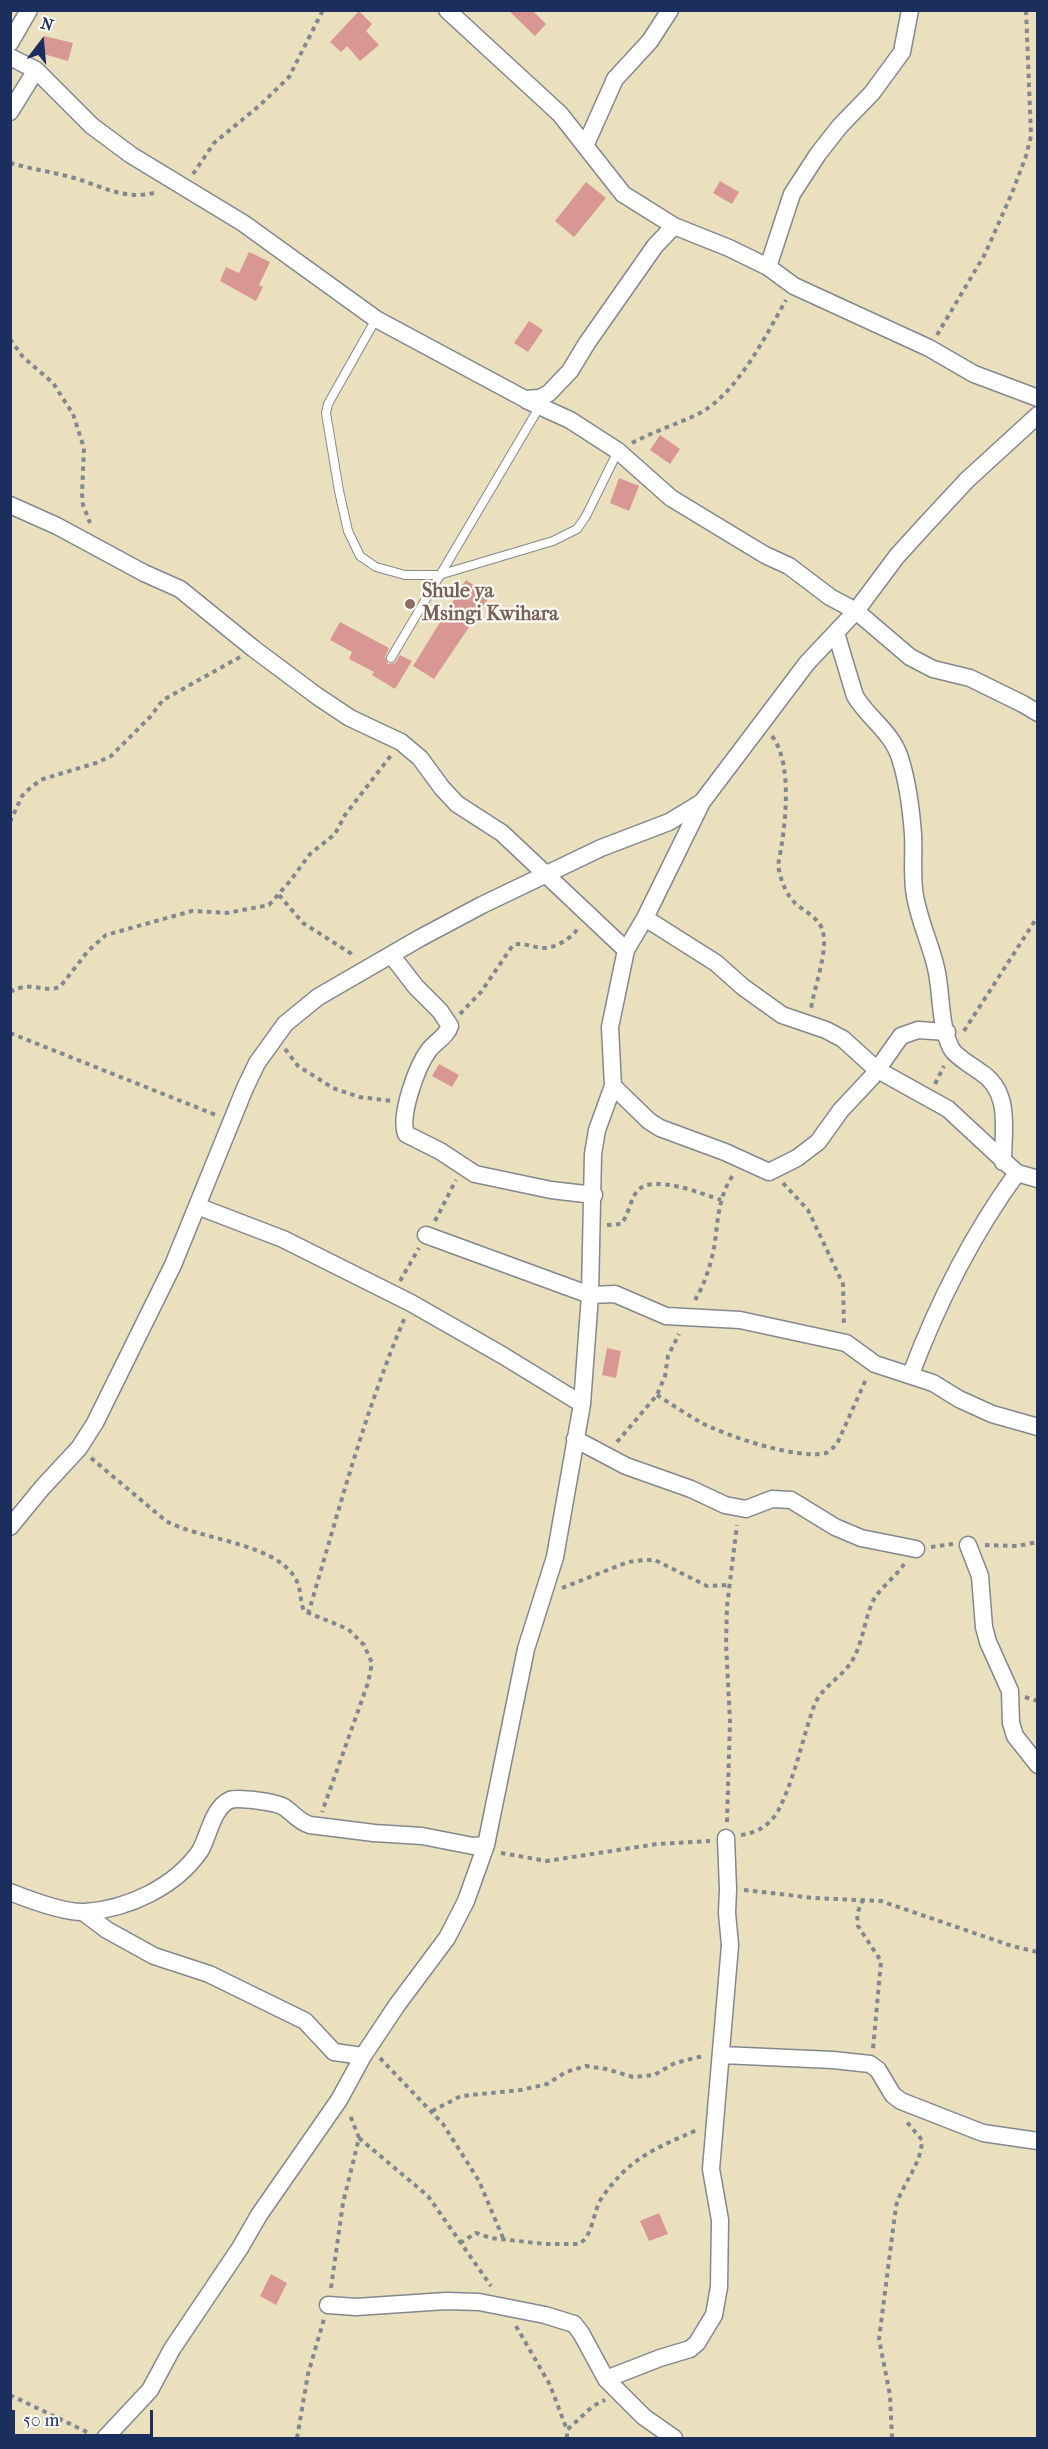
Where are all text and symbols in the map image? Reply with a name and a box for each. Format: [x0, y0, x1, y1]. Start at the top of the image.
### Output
north arrow [12, 12, 72, 72]
text: N [39, 13, 56, 35]
place label: Shule ya Msingi Kwihara [422, 580, 559, 627]
marker: Shule ya Msingi Kwihara [403, 597, 417, 611]
scale bar [15, 2398, 156, 2436]
text: 50 m [23, 2410, 59, 2431]

